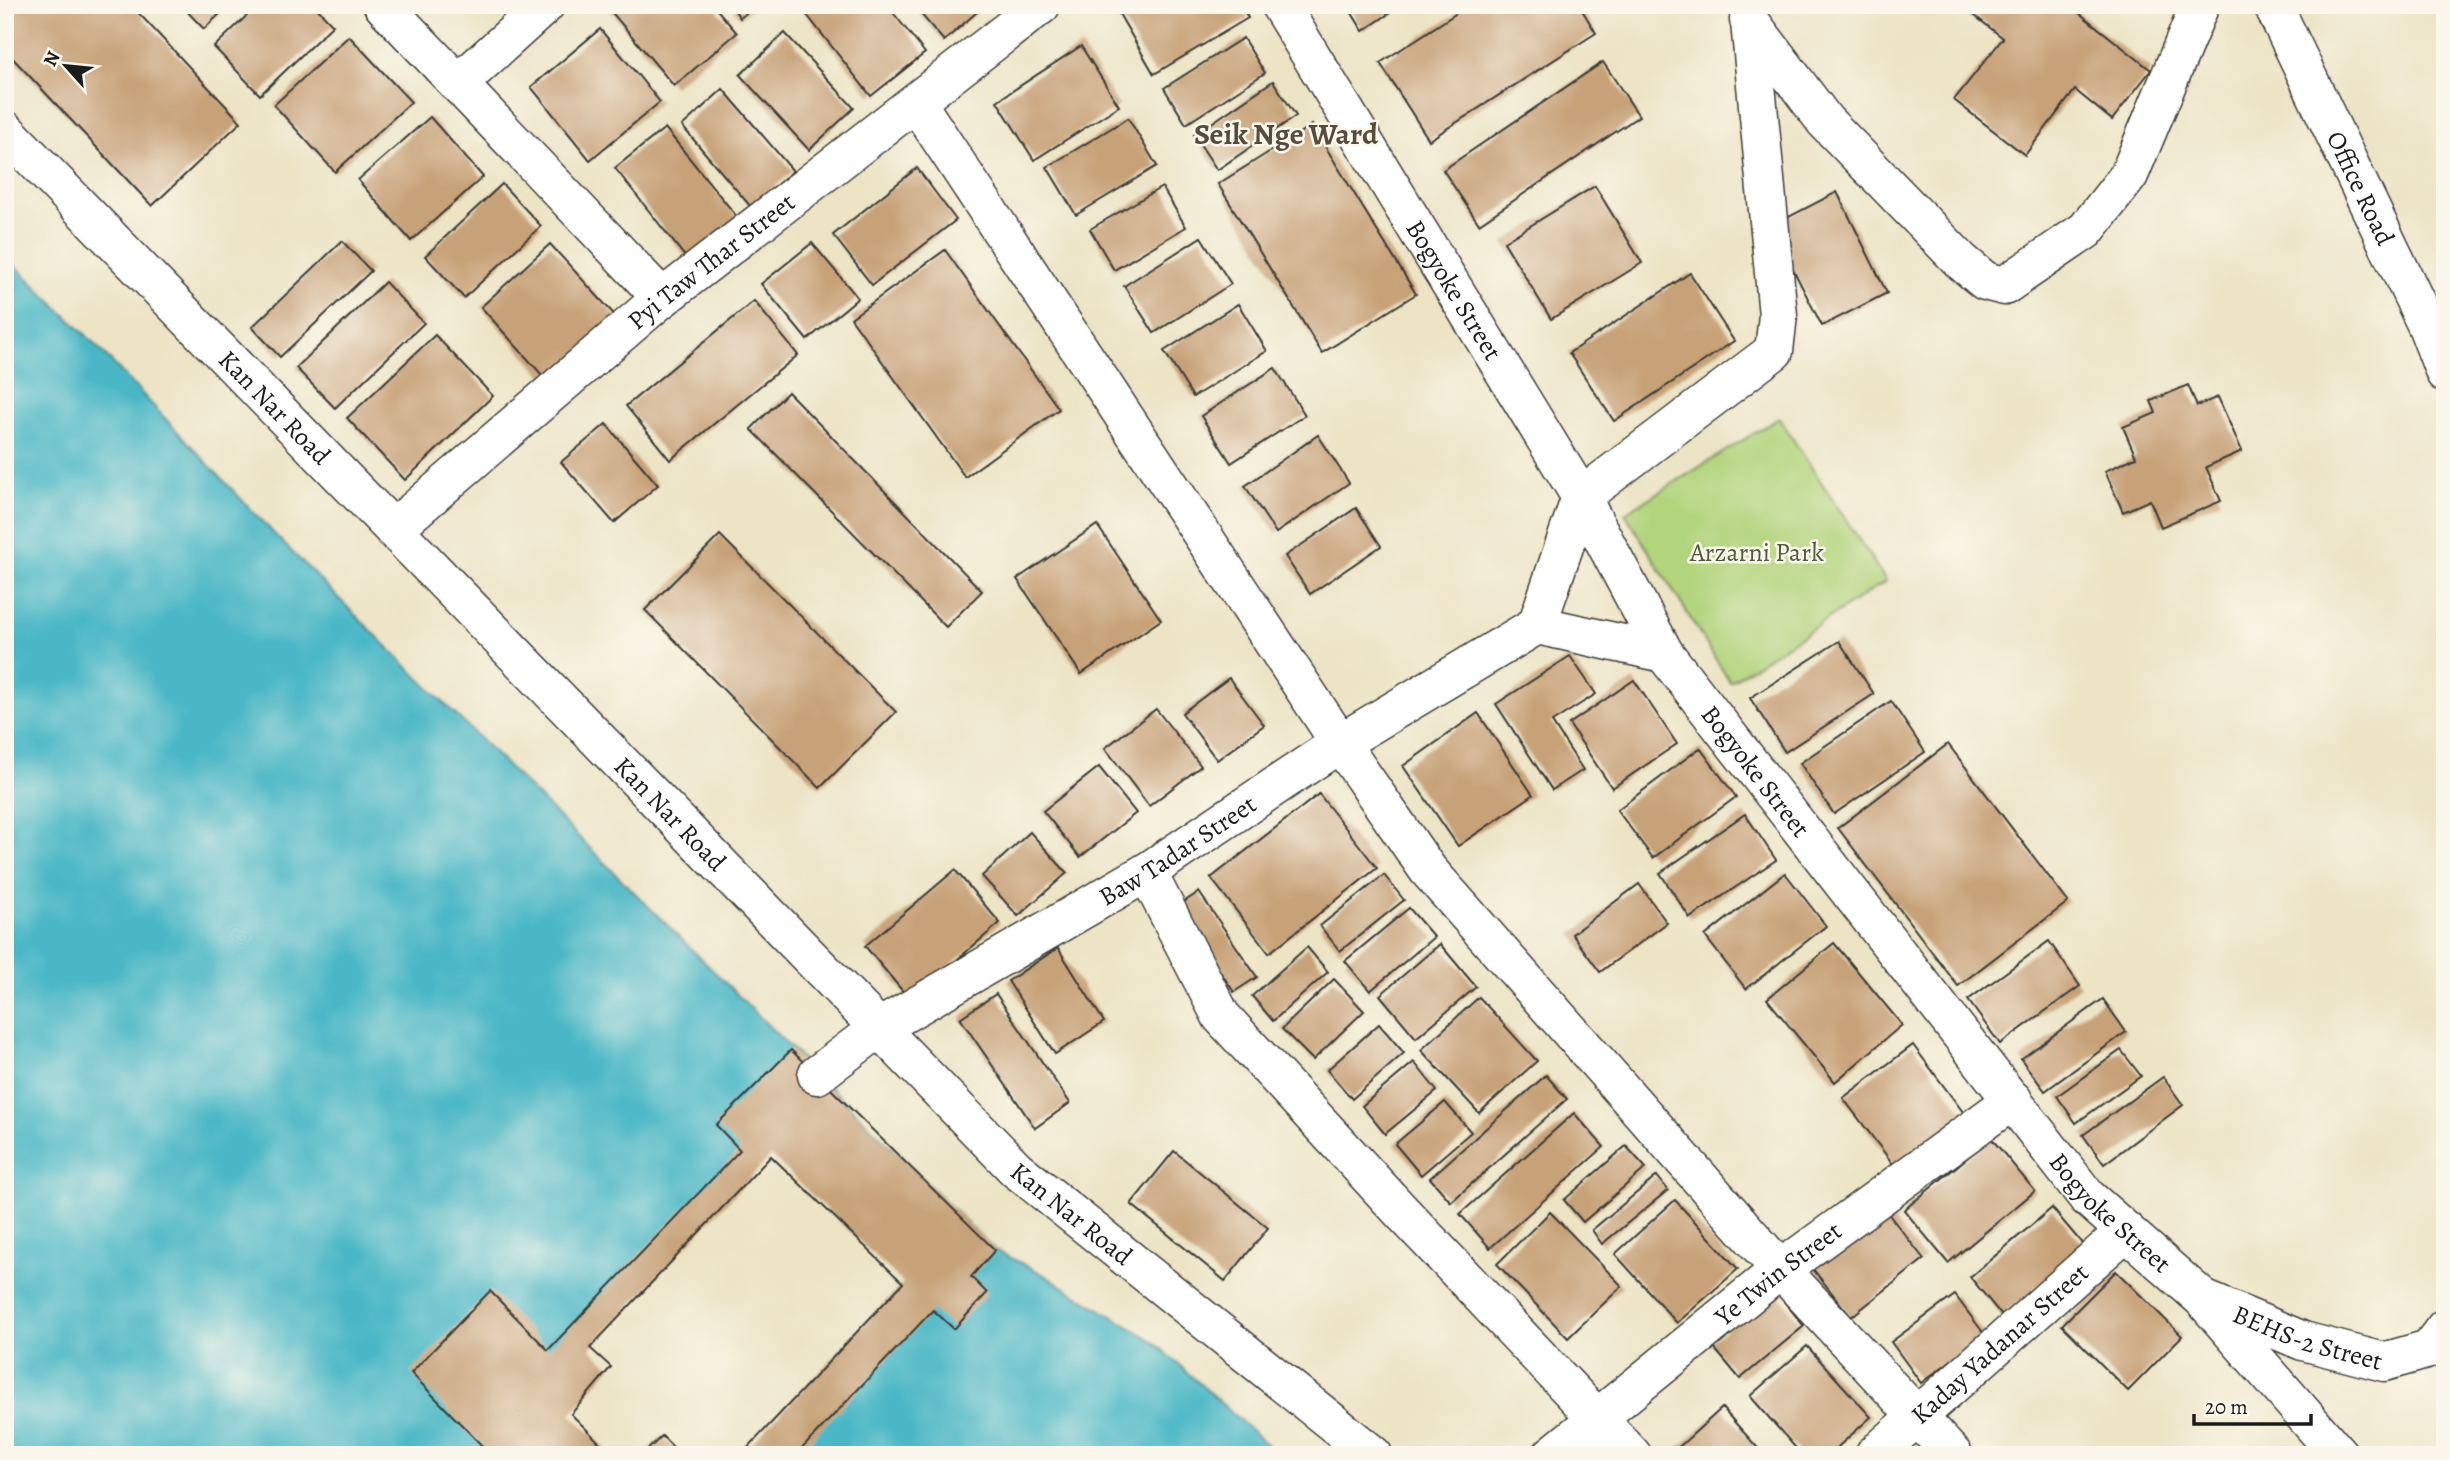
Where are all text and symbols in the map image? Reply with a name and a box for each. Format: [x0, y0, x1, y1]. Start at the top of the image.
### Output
north arrow [32, 32, 102, 102]
text: N [37, 47, 67, 71]
district label: Seik Nge Ward [1194, 114, 1379, 154]
street label: Office Road [2318, 125, 2403, 251]
street label: Pyi Taw Thar Street [620, 184, 802, 338]
street label: Bogyoke Street [1398, 213, 1511, 367]
street label: Kan Nar Road [211, 342, 339, 472]
park label: Arzarni Park [1689, 535, 1824, 570]
street label: Bogyoke Street [1693, 698, 1819, 845]
street label: Kan Nar Road [606, 749, 734, 879]
street label: Baw Tadar Street [1092, 786, 1263, 914]
street label: Bogyoke Street [2041, 1145, 2179, 1281]
street label: Kan Nar Road [1003, 1154, 1140, 1273]
street label: Ye Twin Street [1706, 1213, 1849, 1334]
street label: Kaday Yadanar Street [1903, 1255, 2096, 1432]
street label: BEHS-2 Street [2228, 1296, 2387, 1378]
scale bar [2194, 1383, 2312, 1427]
text: 20 m [2205, 1393, 2248, 1421]

